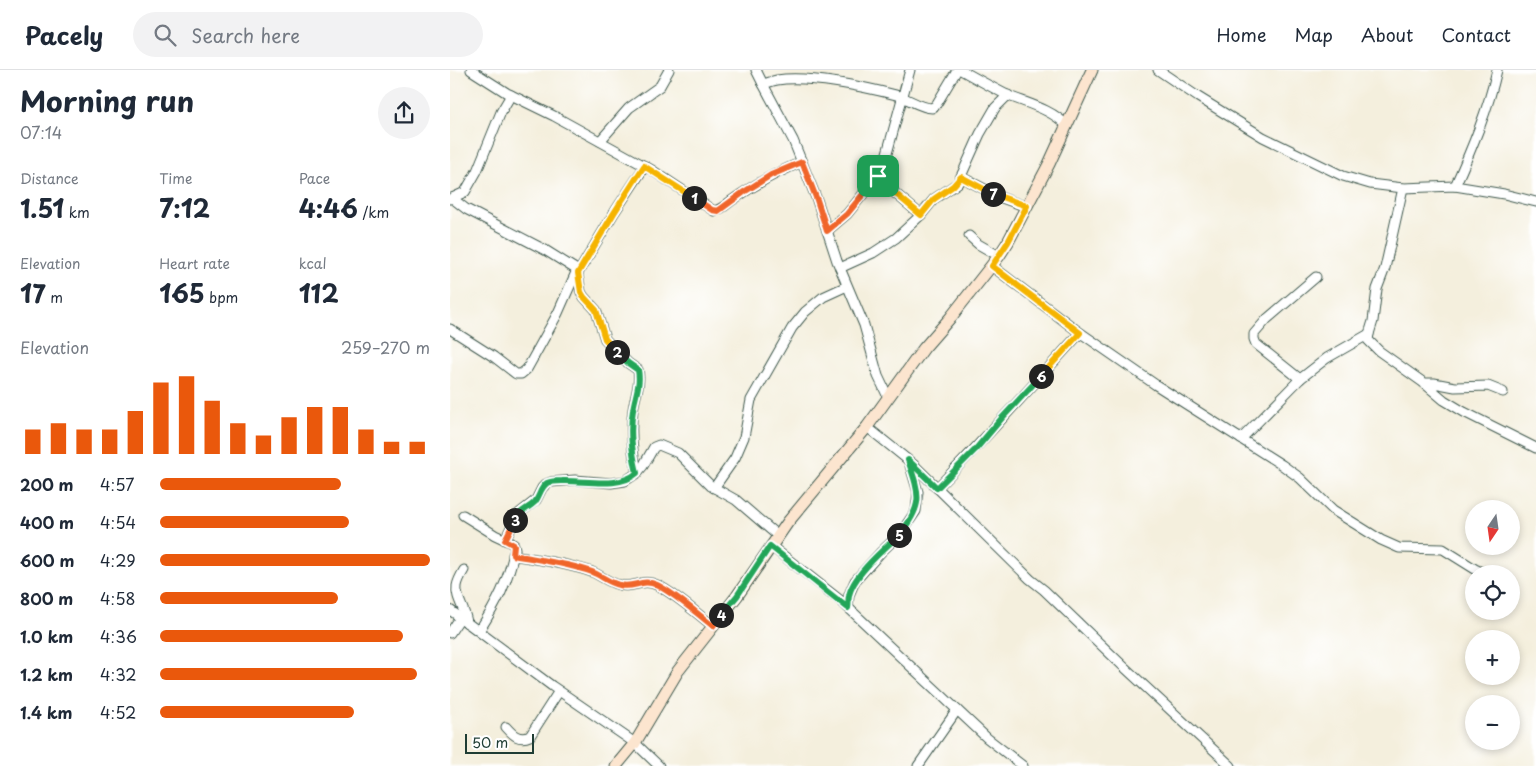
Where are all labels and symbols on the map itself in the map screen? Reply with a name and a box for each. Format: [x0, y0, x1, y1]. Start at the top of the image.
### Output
pin [857, 155, 899, 197]
pin: 7 [980, 182, 1006, 206]
pin: 1 [682, 186, 706, 210]
pin: 2 [604, 340, 630, 364]
pin: 6 [1028, 364, 1054, 388]
north arrow [1465, 500, 1520, 555]
pin: 3 [502, 508, 528, 532]
pin: 5 [886, 522, 912, 548]
pin: 4 [708, 602, 734, 628]
scale bar [465, 731, 534, 754]

